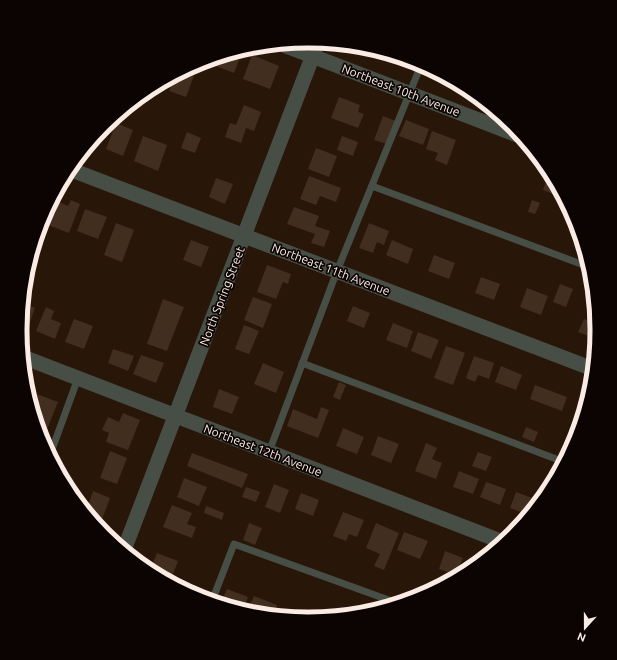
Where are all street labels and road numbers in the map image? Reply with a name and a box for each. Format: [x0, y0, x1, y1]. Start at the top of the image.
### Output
street label: Northeast 10th Avenue [340, 61, 462, 119]
street label: Northeast 11th Avenue [270, 240, 392, 298]
street label: North Spring Street [197, 244, 247, 347]
street label: Northeast 12th Avenue [202, 421, 324, 479]

